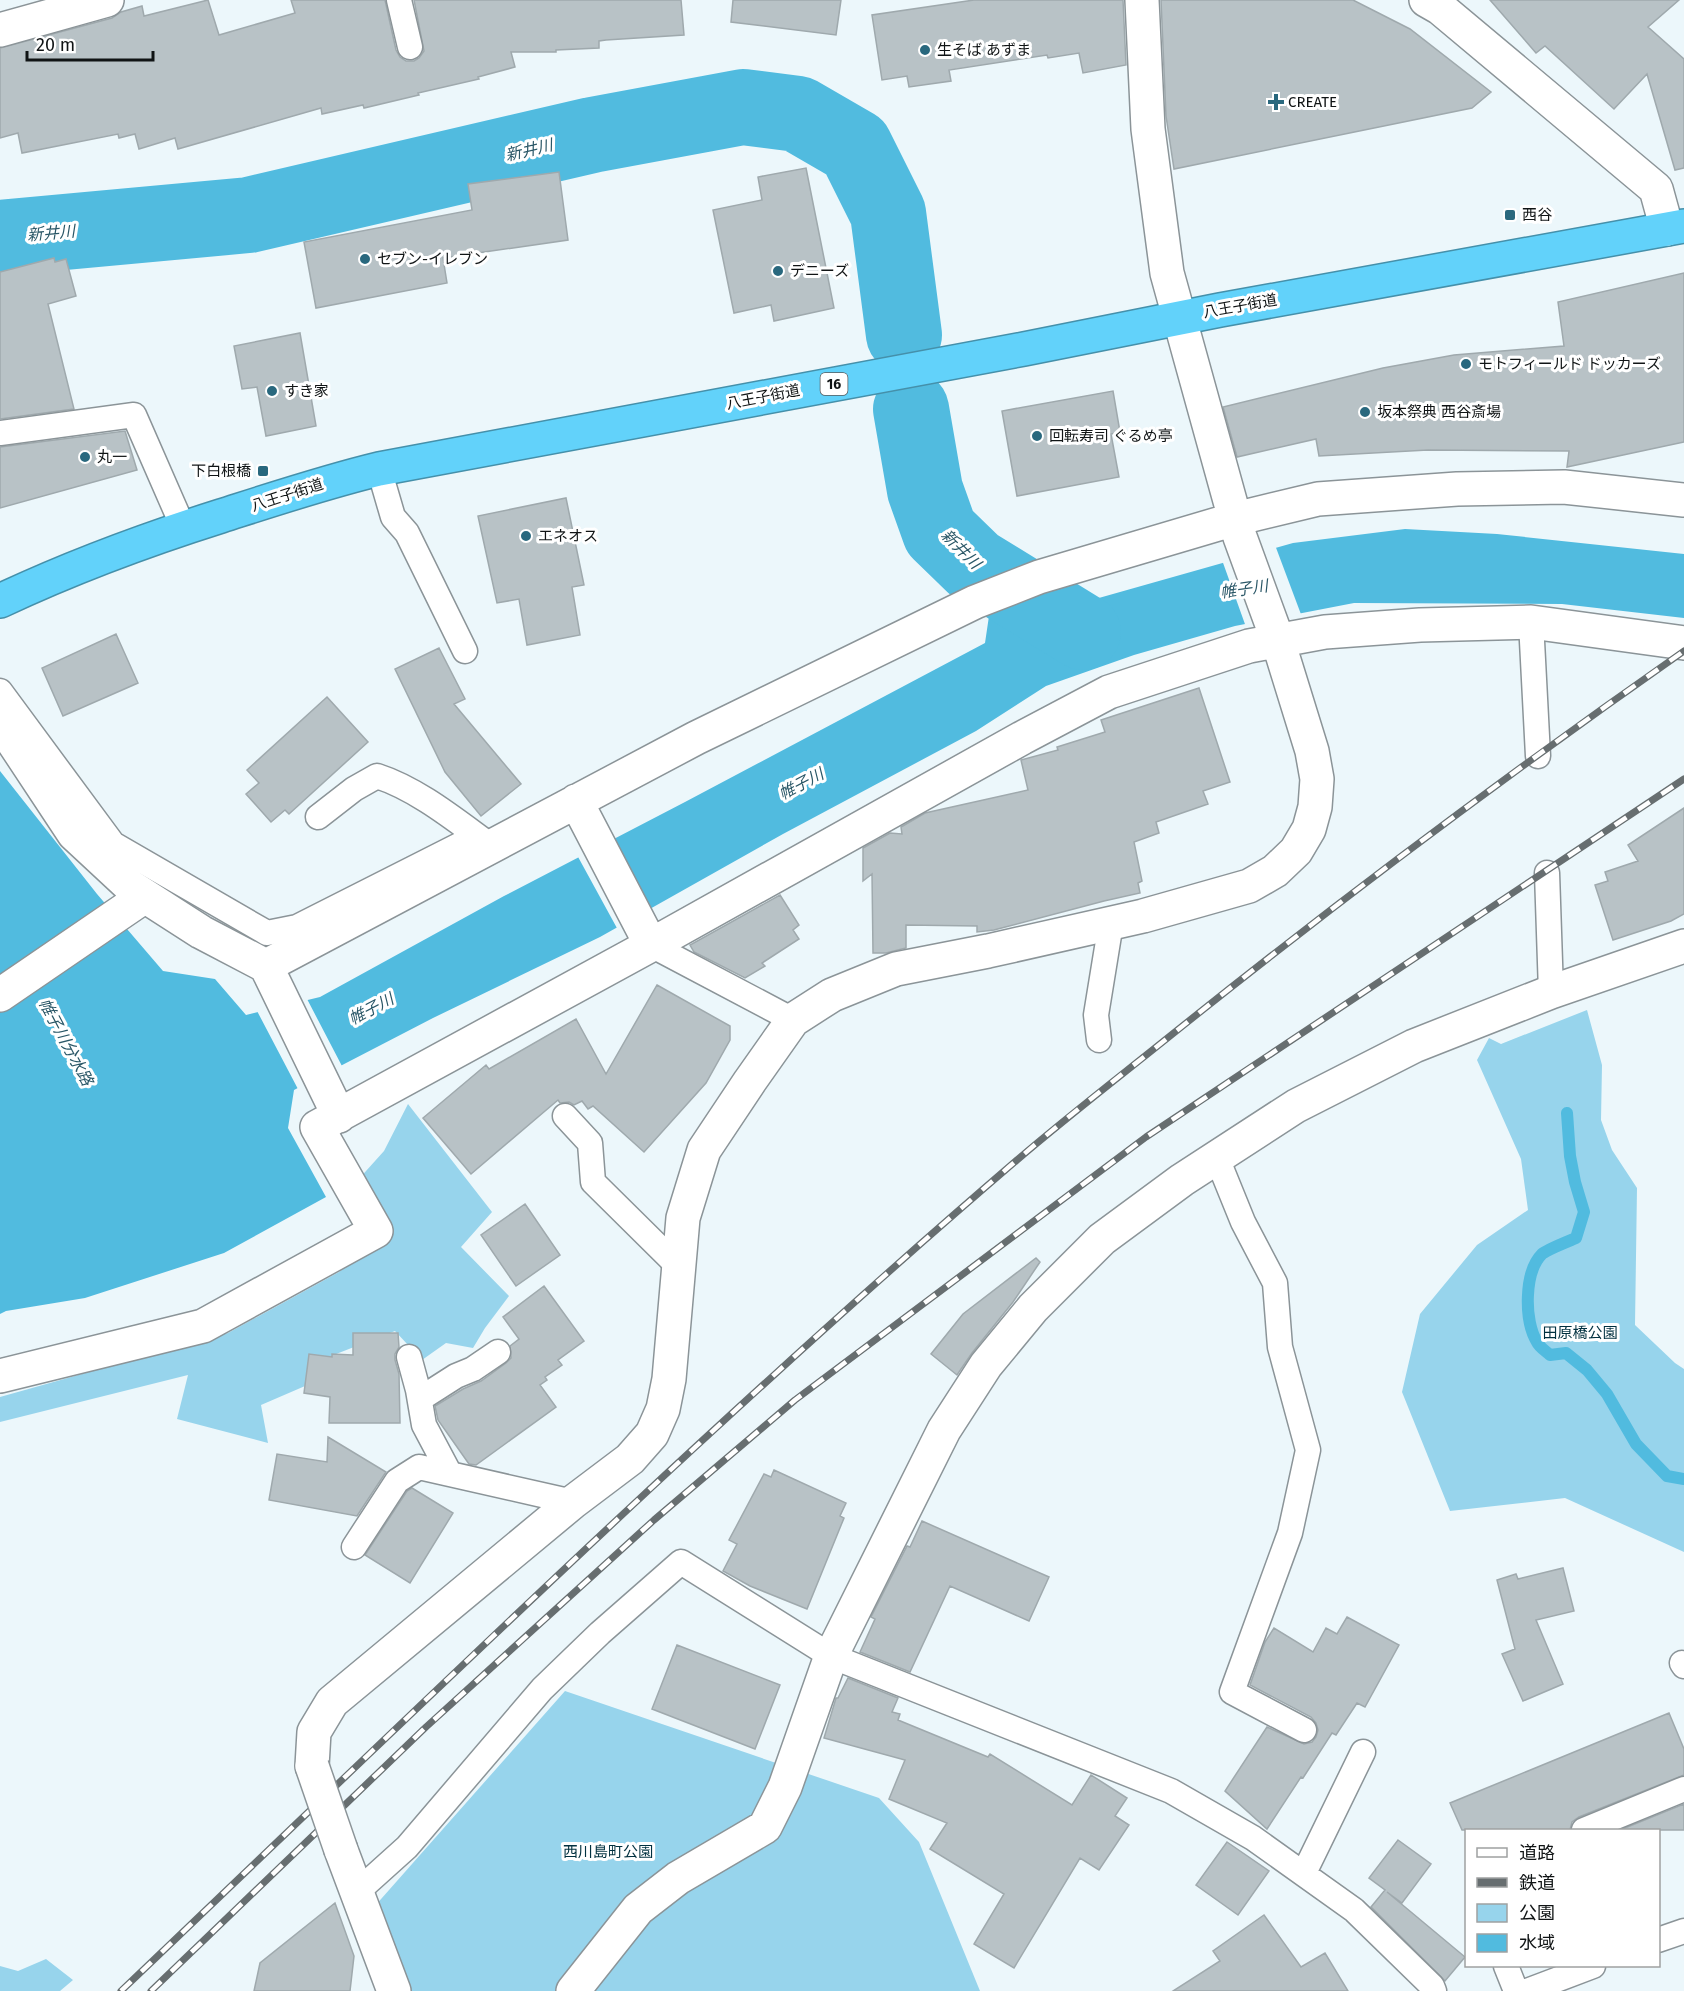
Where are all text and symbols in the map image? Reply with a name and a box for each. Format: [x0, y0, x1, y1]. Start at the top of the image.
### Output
scale bar [27, 24, 153, 62]
text: 20 m [36, 34, 75, 56]
place label: 生そば あずま [937, 41, 1031, 59]
marker: 生そば あずま [918, 43, 932, 57]
place label: CREATE [1288, 93, 1337, 111]
marker: CREATE [1269, 95, 1283, 109]
water label: 新井川 [503, 135, 556, 165]
place label: 西谷 [1522, 206, 1552, 224]
marker: 西谷 [1503, 208, 1517, 222]
water label: 新井川 [26, 221, 78, 245]
place label: セブン-イレブン [377, 250, 488, 268]
marker: セブン-イレブン [358, 252, 372, 266]
place label: デニーズ [790, 262, 849, 280]
marker: デニーズ [771, 264, 785, 278]
street label: 八王子街道 [1201, 291, 1279, 321]
place label: モトフィールド ドッカーズ [1478, 355, 1661, 373]
marker: モトフィールド ドッカーズ [1459, 357, 1473, 371]
road number: 16 [820, 373, 848, 395]
street label: 八王子街道 [724, 381, 802, 413]
place label: すき家 [284, 382, 329, 400]
marker: すき家 [265, 384, 279, 398]
place label: 坂本祭典 西谷斎場 [1377, 403, 1501, 421]
marker: 坂本祭典 西谷斎場 [1358, 405, 1372, 419]
place label: 回転寿司 ぐるめ亭 [1049, 427, 1173, 445]
marker: 回転寿司 ぐるめ亭 [1030, 429, 1044, 443]
place label: 丸一 [97, 448, 127, 466]
marker: 丸一 [78, 450, 92, 464]
place label: 下白根橋 [191, 462, 251, 480]
marker: 下白根橋 [256, 464, 270, 478]
street label: 八王子街道 [249, 475, 325, 515]
water label: 新井川 [937, 525, 986, 574]
place label: エネオス [538, 527, 598, 545]
marker: エネオス [519, 529, 533, 543]
water label: 帷子川 [1219, 576, 1271, 602]
water label: 帷子川 [775, 763, 828, 804]
water label: 帷子川 [345, 988, 398, 1029]
water label: 帷子川分水路 [35, 995, 98, 1091]
park label: 田原橋公園 [1542, 1324, 1618, 1342]
legend [1465, 1829, 1660, 1967]
text: 道路 [1519, 1842, 1555, 1864]
park label: 西川島町公園 [563, 1843, 653, 1861]
text: 鉄道 [1519, 1872, 1555, 1894]
text: 公園 [1519, 1902, 1555, 1924]
text: 水域 [1519, 1932, 1555, 1954]

